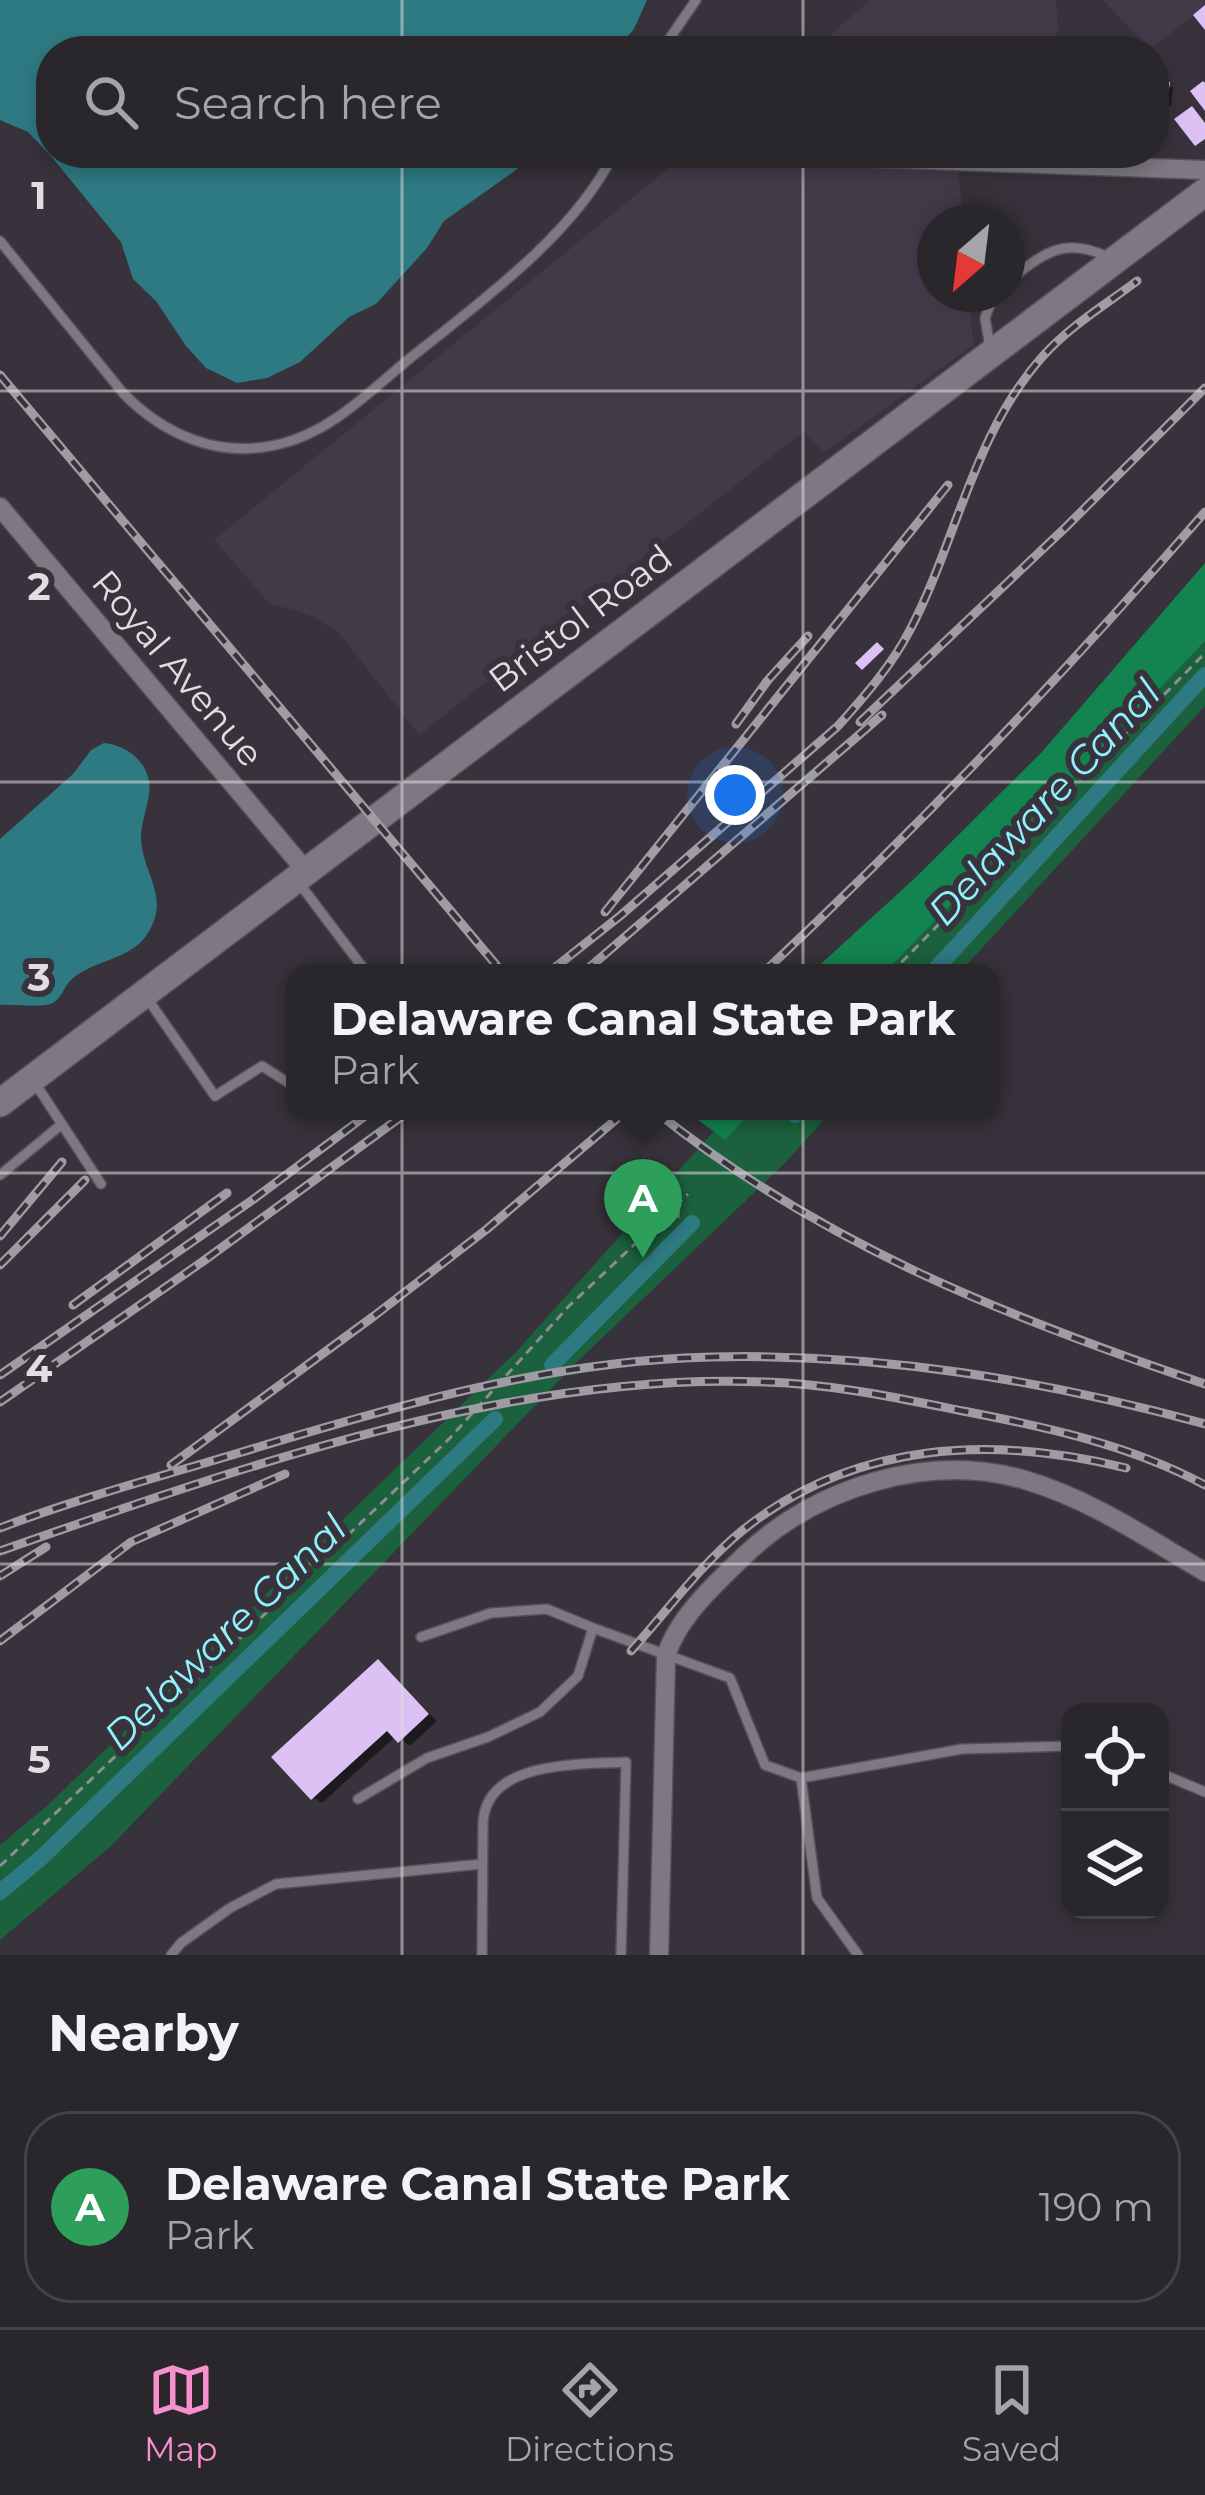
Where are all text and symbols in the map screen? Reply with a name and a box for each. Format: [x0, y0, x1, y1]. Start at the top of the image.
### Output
search box [36, 36, 1169, 168]
icon: search [78, 69, 144, 135]
text: Search here [174, 75, 442, 130]
text: 1 [31, 171, 47, 219]
north arrow [917, 204, 1025, 312]
street label: Bristol Road [480, 535, 680, 701]
street label: Royal Avenue [83, 561, 273, 775]
text: 2 [27, 562, 51, 610]
water label: Delaware Canal [918, 669, 1171, 935]
your location [705, 765, 765, 825]
text: 3 [26, 953, 51, 1001]
popup [286, 964, 1000, 1120]
text: Delaware Canal State Park [331, 991, 955, 1046]
text: Park [331, 1046, 420, 1094]
pin: A [604, 1159, 682, 1258]
text: 4 [26, 1344, 53, 1392]
water label: Delaware Canal [94, 1504, 357, 1760]
map controls [1061, 1703, 1169, 1919]
button: locate [1061, 1703, 1169, 1811]
text: 5 [27, 1735, 51, 1783]
button: layers [1061, 1811, 1169, 1919]
text: Nearby [48, 2002, 239, 2064]
text: Delaware Canal State Park [165, 2156, 790, 2211]
text: A [75, 2183, 105, 2231]
text: 190 m [1039, 2183, 1154, 2231]
text: Park [165, 2211, 254, 2259]
tab: Map [144, 2357, 217, 2469]
tab: Directions [505, 2357, 674, 2469]
tab: Saved [962, 2357, 1061, 2469]

